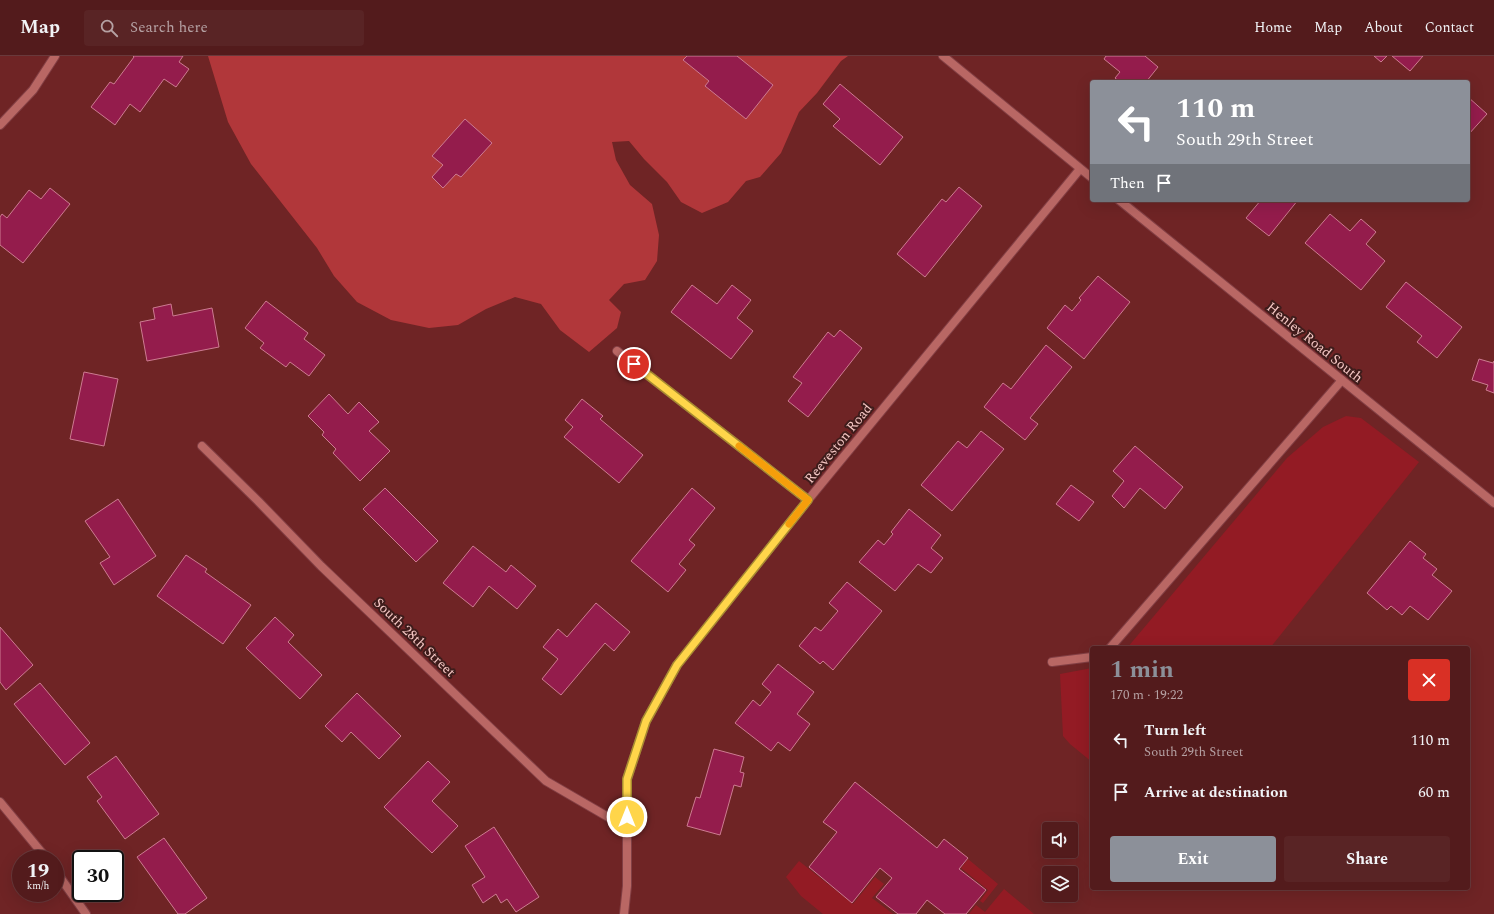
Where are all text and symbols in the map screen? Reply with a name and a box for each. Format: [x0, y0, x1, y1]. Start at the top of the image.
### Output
search box [84, 10, 364, 46]
text: Map [20, 13, 60, 42]
text: Search here [130, 16, 208, 39]
icon: search [98, 17, 120, 39]
text: Home [1254, 17, 1292, 38]
text: Map [1314, 17, 1342, 38]
text: About [1364, 17, 1403, 38]
text: Contact [1425, 17, 1474, 38]
text: 110 m [1176, 87, 1255, 130]
icon: left [1110, 96, 1162, 148]
text: South 29th Street [1176, 126, 1314, 153]
text: Then [1110, 172, 1145, 195]
icon: arrive [1153, 172, 1175, 194]
street label: Henley Road South [1262, 297, 1367, 388]
pin [617, 347, 651, 381]
icon: arrive [623, 353, 645, 375]
street label: Reeveston Road [799, 399, 877, 488]
street label: South 28th Street [369, 593, 460, 682]
text: 1 min [1110, 652, 1174, 688]
button: close [1408, 659, 1450, 701]
text: 170 m · 19:22 [1110, 685, 1183, 705]
text: Turn left [1144, 719, 1206, 742]
icon: left [1110, 729, 1132, 751]
text: 110 m [1411, 729, 1450, 752]
text: South 29th Street [1144, 742, 1243, 762]
icon: arrive [1110, 781, 1132, 803]
text: Arrive at destination [1144, 781, 1288, 804]
text: 60 m [1418, 781, 1450, 804]
position arrow [606, 796, 648, 838]
map controls [1042, 822, 1078, 902]
button: sound [1042, 822, 1078, 858]
button: Exit [1110, 836, 1276, 882]
button: Share [1284, 836, 1450, 882]
speed limit sign: 30 [72, 850, 124, 902]
text: 19 [27, 856, 49, 886]
button: layers [1042, 866, 1078, 902]
text: km/h [27, 878, 49, 894]

